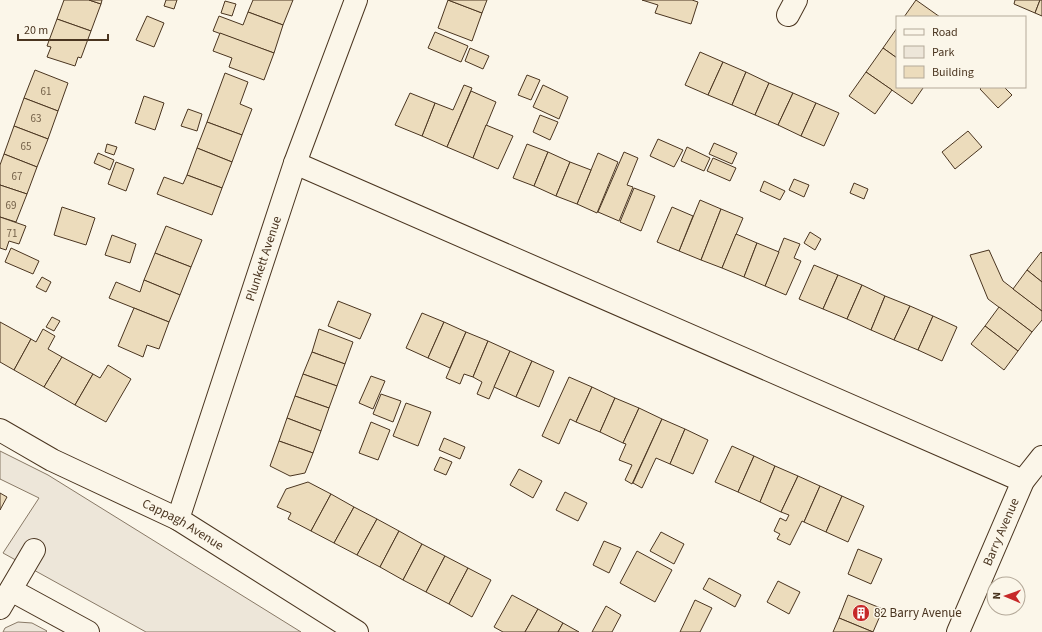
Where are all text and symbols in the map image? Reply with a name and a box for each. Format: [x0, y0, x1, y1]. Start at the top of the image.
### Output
scale bar [18, 16, 108, 42]
legend [896, 16, 1026, 88]
text: 20 m [24, 22, 48, 39]
text: Road [932, 24, 958, 41]
text: Park [932, 44, 954, 61]
text: Building [932, 64, 974, 81]
house number: 61 [41, 84, 51, 99]
house number: 63 [31, 111, 41, 126]
house number: 65 [21, 139, 31, 154]
house number: 67 [12, 169, 22, 184]
house number: 69 [6, 198, 16, 213]
street label: Plunkett Avenue [241, 214, 286, 304]
house number: 71 [7, 226, 17, 241]
street label: Cappagh Avenue [139, 494, 227, 555]
street label: Barry Avenue [979, 495, 1024, 569]
north arrow [986, 576, 1026, 616]
text: N [989, 592, 1004, 600]
building icon: 82 Barry Avenue [851, 603, 871, 623]
place label: 82 Barry Avenue [874, 604, 962, 622]

